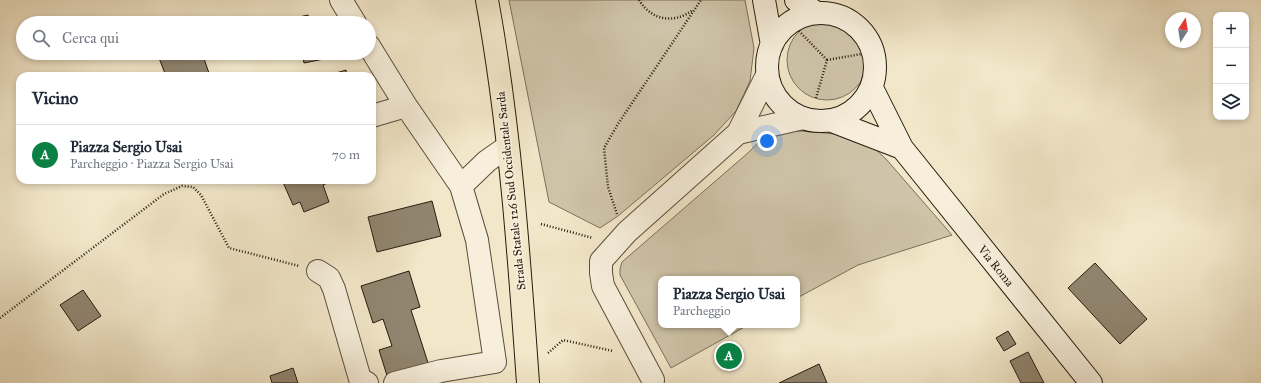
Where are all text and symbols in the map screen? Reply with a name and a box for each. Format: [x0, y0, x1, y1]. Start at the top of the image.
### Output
north arrow [1165, 12, 1201, 48]
map controls [1213, 12, 1249, 120]
button: + [1213, 12, 1249, 48]
search box [16, 16, 376, 60]
icon: search [30, 27, 52, 49]
text: Cerca qui [62, 29, 119, 47]
button: − [1213, 48, 1249, 84]
button: layers [1213, 84, 1249, 120]
text: Vicino [32, 88, 78, 109]
street label: Strada Statale 126 Sud Occidentale Sarda [494, 90, 528, 291]
your location [757, 131, 777, 151]
text: Piazza Sergio Usai [70, 138, 182, 156]
text: A [41, 147, 49, 163]
text: 70 m [332, 147, 360, 163]
text: Parcheggio · Piazza Sergio Usai [70, 156, 234, 172]
street label: Via Roma [975, 242, 1017, 290]
popup [658, 276, 800, 328]
text: Piazza Sergio Usai [673, 285, 785, 303]
text: Parcheggio [673, 303, 731, 319]
pin: A [716, 341, 742, 371]

